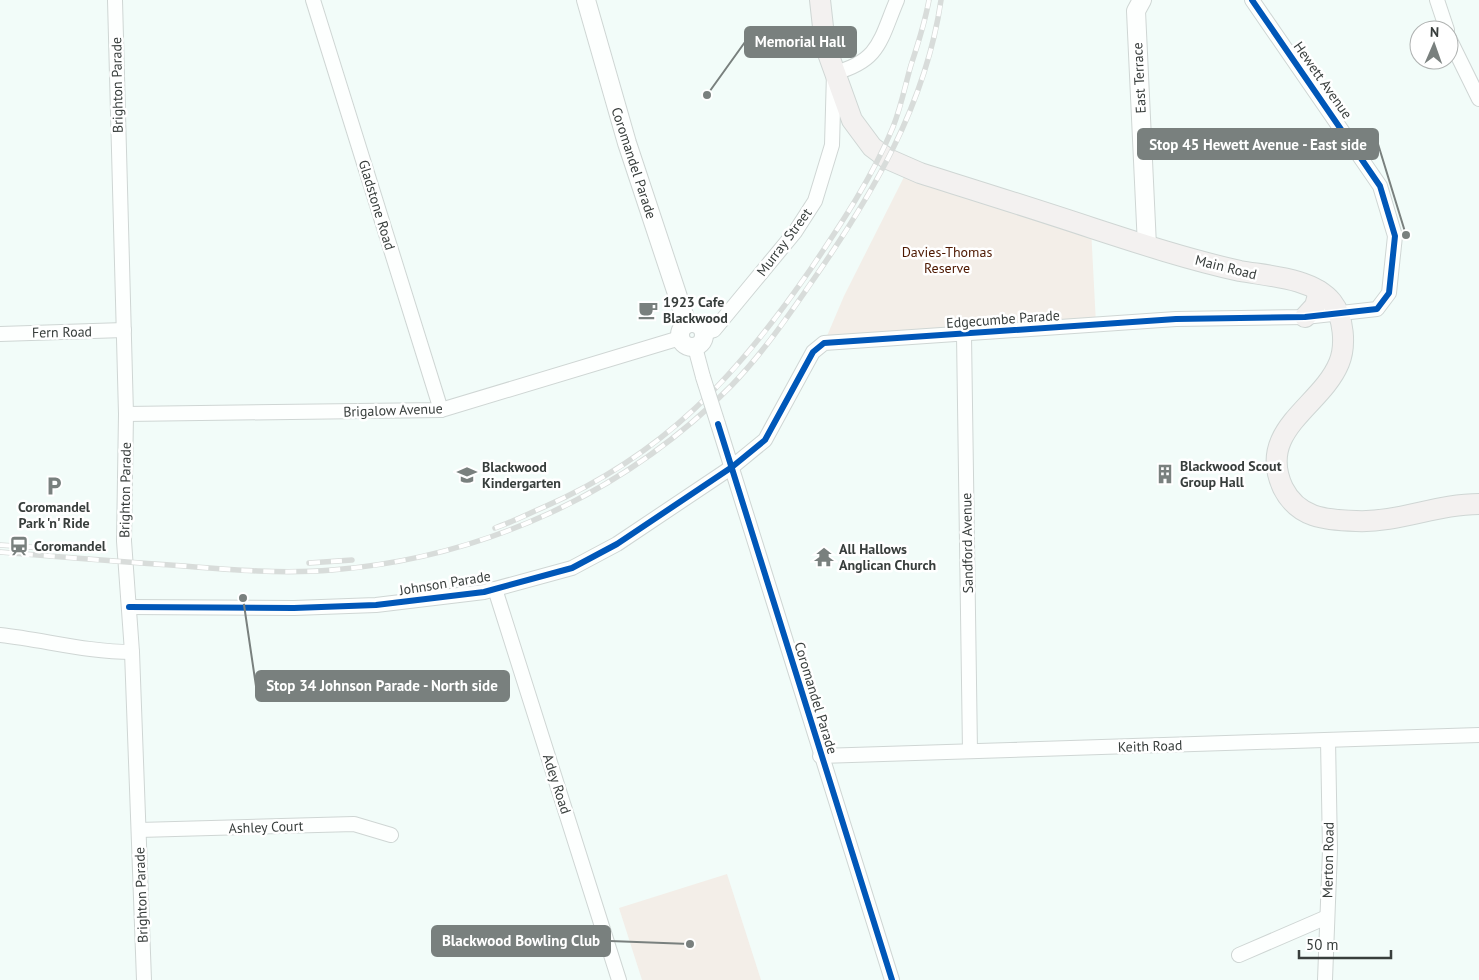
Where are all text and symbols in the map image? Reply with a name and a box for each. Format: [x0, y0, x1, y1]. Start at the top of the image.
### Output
north arrow [1409, 20, 1459, 70]
text: N [1430, 23, 1439, 41]
callout: Memorial Hall [745, 27, 856, 57]
text: Memorial Hall [755, 32, 846, 51]
street label: Brighton Parade [107, 37, 127, 133]
street label: Hewett Avenue [1290, 38, 1356, 122]
street label: East Terrace [1128, 42, 1150, 114]
street label: Coromandel Parade [607, 105, 661, 221]
callout: Stop 45 Hewett Avenue - East side [1138, 129, 1378, 159]
text: Stop 45 Hewett Avenue - East side [1149, 135, 1367, 154]
street label: Gladstone Road [355, 158, 399, 252]
street label: Murray Street [753, 204, 816, 280]
park label: Davies-Thomas Reserve [902, 243, 992, 277]
street label: Main Road [1193, 251, 1259, 283]
place label: 1923 Cafe Blackwood [663, 293, 728, 327]
cafe icon: 1923 Cafe Blackwood [637, 299, 659, 321]
street label: Edgecumbe Parade [946, 306, 1060, 332]
street label: Fern Road [32, 322, 92, 342]
street label: Brigalow Avenue [343, 399, 443, 421]
street label: Brighton Parade [115, 442, 135, 538]
place label: Blackwood Scout Group Hall [1180, 457, 1282, 491]
place label: Blackwood Kindergarten [482, 458, 561, 492]
building icon: Blackwood Scout Group Hall [1154, 463, 1176, 485]
school or university icon: Blackwood Kindergarten [456, 464, 478, 486]
parking icon: Coromandel Park 'n' Ride [43, 475, 65, 497]
street label: Sandford Avenue [957, 492, 977, 594]
place label: Coromandel Park 'n' Ride [18, 498, 91, 532]
station icon: Coromandel [8, 535, 30, 557]
place label: Coromandel [34, 537, 107, 555]
place label: All Hallows Anglican Church [839, 540, 936, 574]
temple icon: All Hallows Anglican Church [813, 546, 835, 568]
street label: Johnson Parade [397, 567, 492, 599]
street label: Coromandel Parade [790, 640, 842, 756]
callout: Stop 34 Johnson Parade - North side [256, 671, 509, 701]
text: Stop 34 Johnson Parade - North side [266, 676, 498, 695]
street label: Keith Road [1117, 736, 1183, 756]
street label: Adey Road [539, 752, 575, 816]
street label: Ashley Court [228, 817, 304, 837]
street label: Merton Road [1318, 822, 1338, 898]
street label: Brighton Parade [130, 847, 152, 943]
callout: Blackwood Bowling Club [432, 926, 610, 956]
scale bar [1299, 928, 1392, 960]
text: Blackwood Bowling Club [442, 931, 600, 950]
text: 50 m [1306, 935, 1339, 954]

